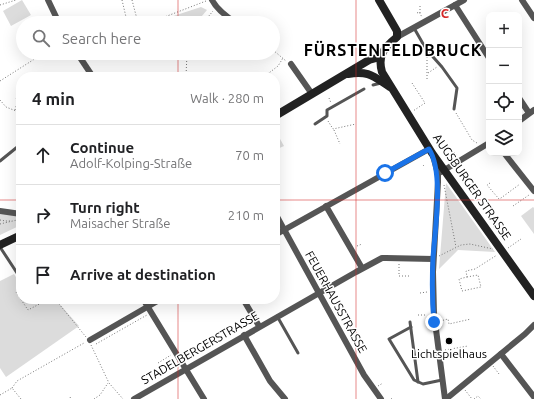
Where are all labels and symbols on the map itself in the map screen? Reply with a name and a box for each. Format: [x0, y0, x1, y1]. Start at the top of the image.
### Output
text: C [441, 6, 450, 20]
district label: FÜRSTENFELDBRUCK [304, 40, 482, 59]
street label: AUGSBURGER STRASSE [431, 131, 514, 242]
route start [376, 164, 394, 182]
street label: FEUERHAUSSTRASSE [303, 249, 370, 355]
street label: STADELBERGERSTRASSE [139, 308, 261, 387]
route end [425, 313, 443, 331]
marker: Lichtspielhaus [444, 336, 454, 346]
place label: Lichtspielhaus [411, 347, 487, 360]

